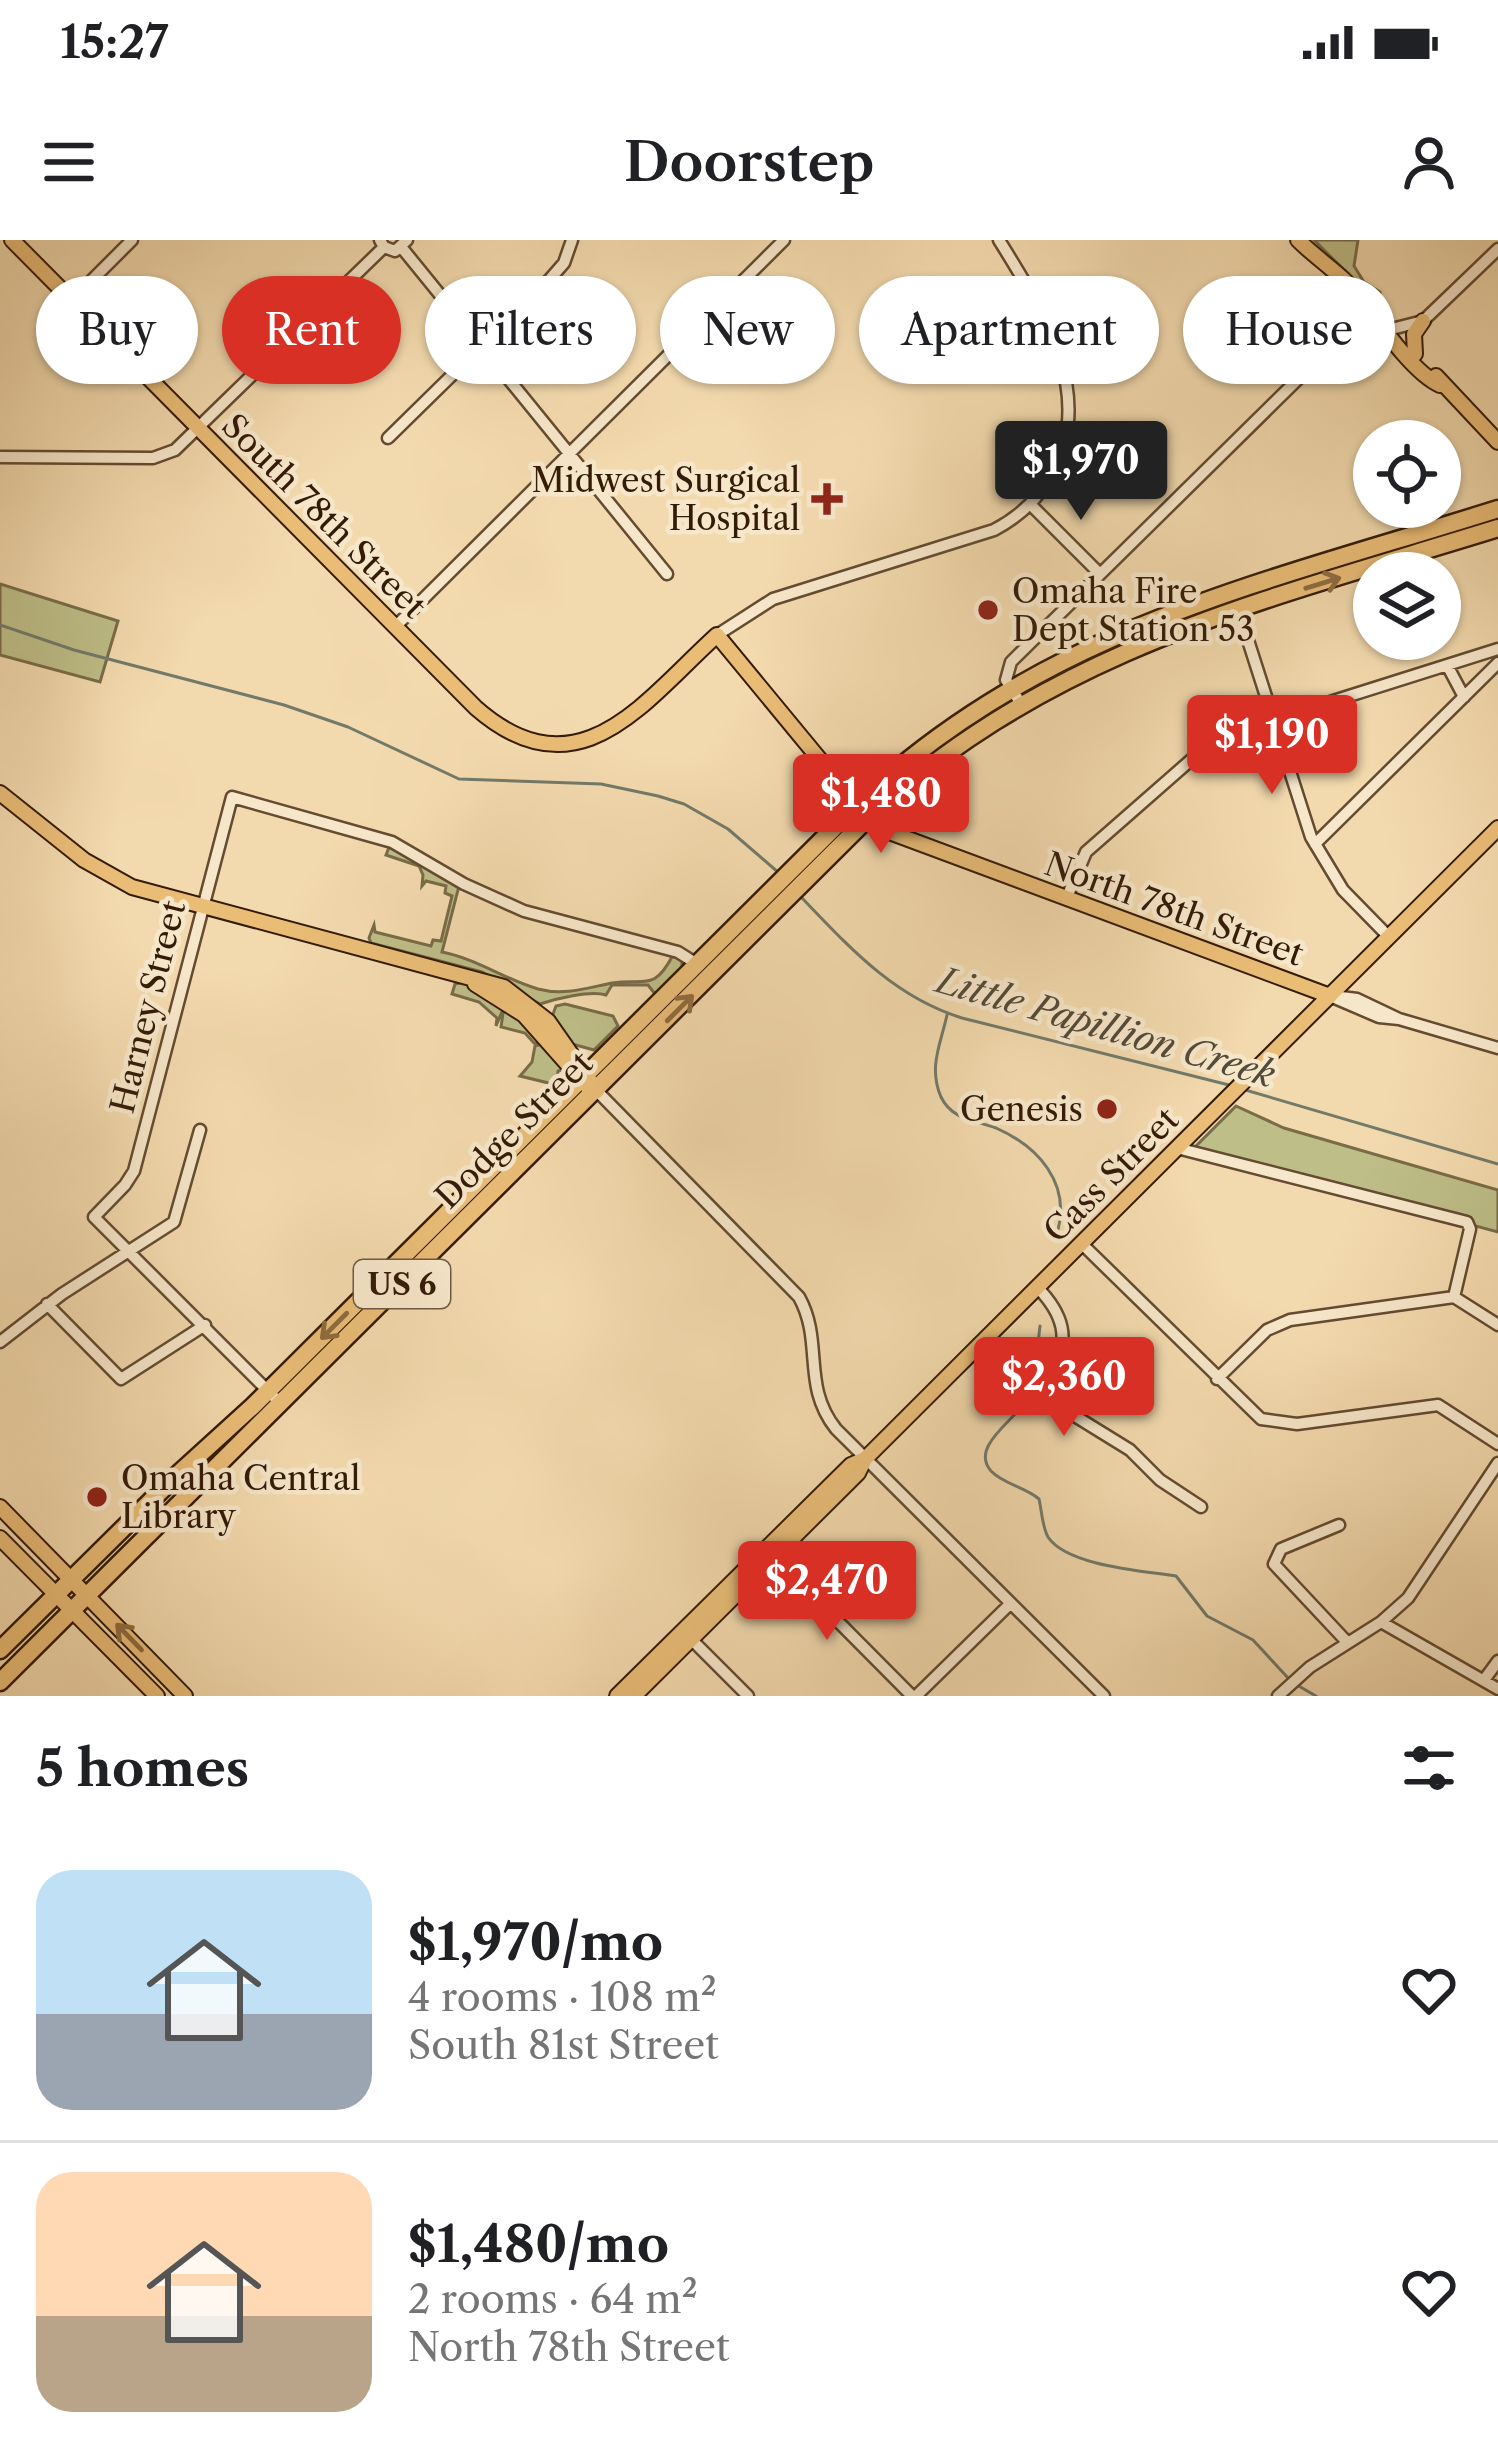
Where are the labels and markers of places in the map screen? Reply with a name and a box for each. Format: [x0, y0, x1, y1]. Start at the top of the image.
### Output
pin: $1,970 [983, 421, 1179, 523]
place label: Midwest Surgical Hospital [531, 460, 800, 539]
marker: Midwest Surgical Hospital [811, 483, 843, 515]
place label: Omaha Fire Dept Station 53 [1012, 571, 1254, 650]
marker: Omaha Fire Dept Station 53 [975, 597, 1001, 623]
pin: $1,190 [1174, 695, 1370, 797]
pin: $1,480 [783, 754, 979, 856]
place label: Genesis [960, 1089, 1083, 1130]
marker: Genesis [1094, 1096, 1120, 1122]
pin: $2,360 [966, 1337, 1162, 1439]
place label: Omaha Central Library [121, 1458, 360, 1537]
marker: Omaha Central Library [84, 1484, 110, 1510]
pin: $2,470 [729, 1541, 925, 1643]

